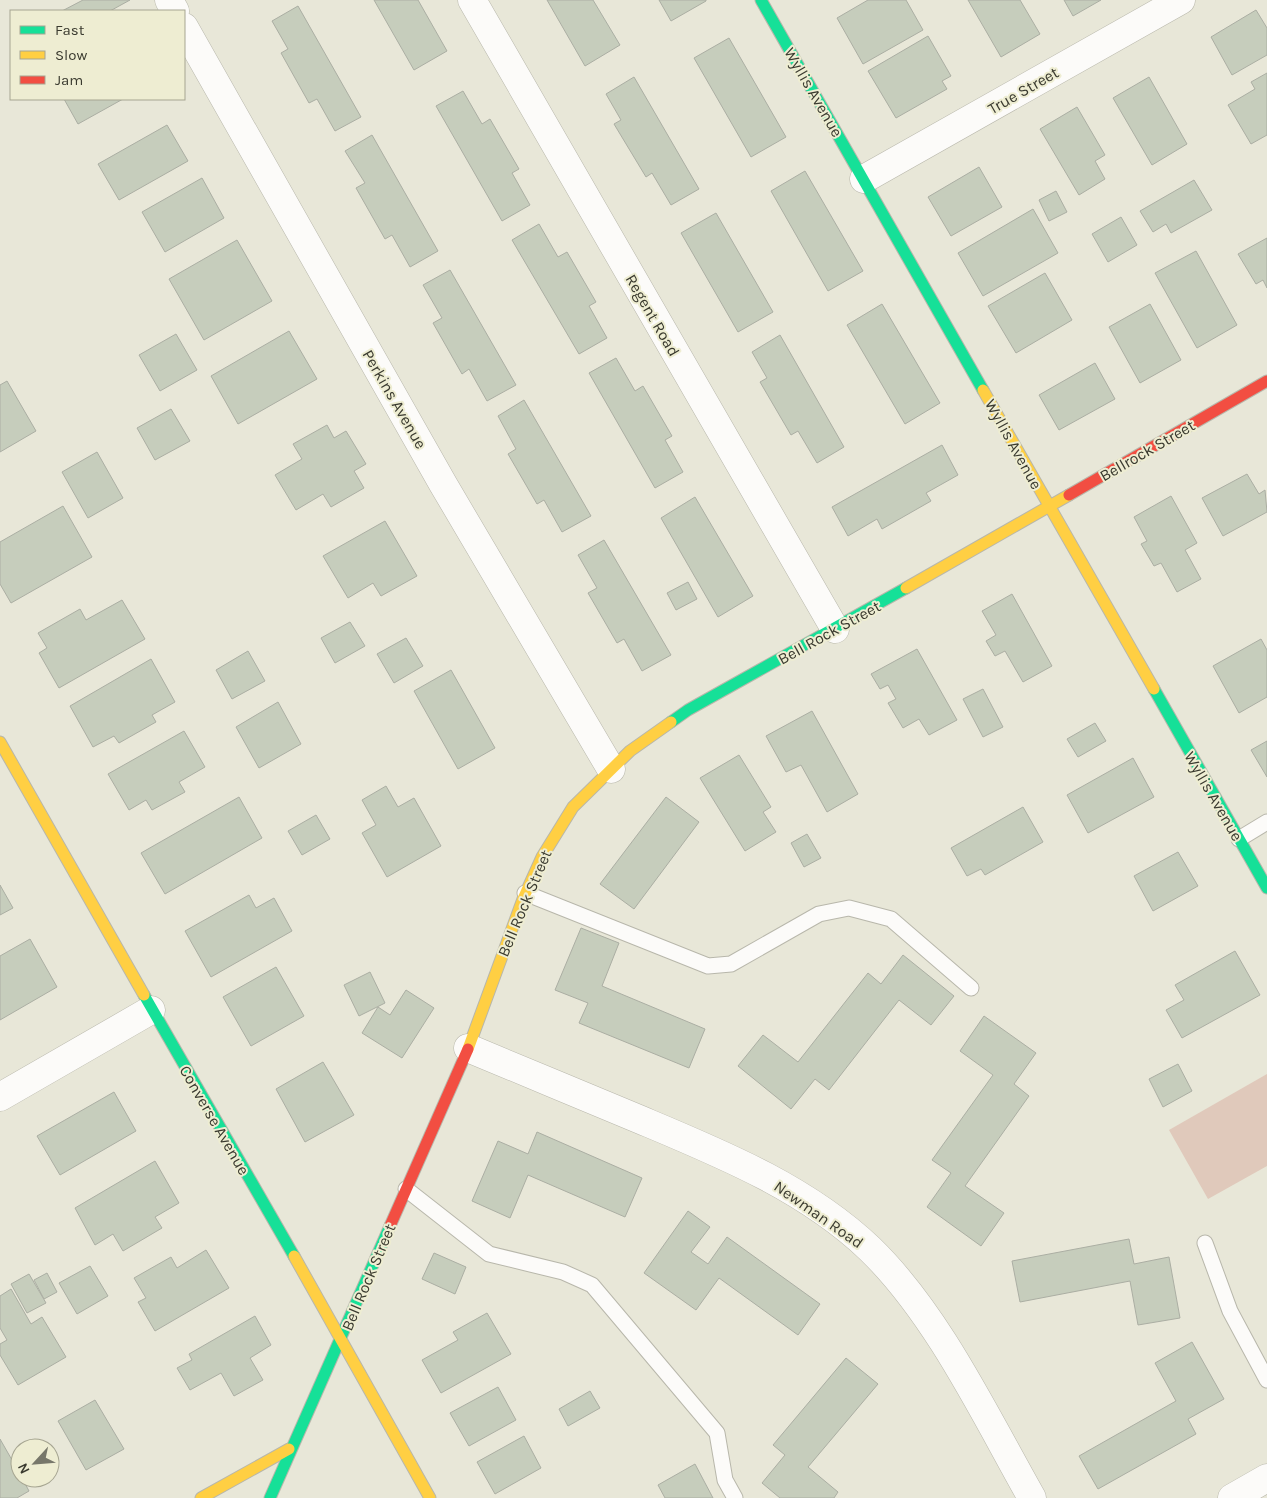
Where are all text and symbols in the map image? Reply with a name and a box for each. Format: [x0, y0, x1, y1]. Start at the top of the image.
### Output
legend [10, 10, 185, 100]
text: Fast [55, 21, 85, 39]
street label: Wyllis Avenue [780, 44, 847, 140]
text: Slow [55, 46, 87, 64]
street label: True Street [985, 63, 1062, 118]
text: Jam [55, 71, 83, 89]
street label: Regent Road [621, 271, 684, 360]
street label: Perkins Avenue [359, 346, 431, 452]
street label: Wyllis Avenue [981, 396, 1046, 493]
street label: Bellrock Street [1096, 416, 1198, 485]
street label: Bell Rock Street [775, 596, 884, 668]
street label: Wyllis Avenue [1180, 748, 1247, 844]
street label: Bell Rock Street [493, 847, 556, 960]
street label: Converse Avenue [176, 1062, 254, 1178]
street label: Newman Road [770, 1177, 867, 1252]
street label: Bell Rock Street [337, 1221, 400, 1334]
north arrow [10, 1438, 60, 1488]
text: N [14, 1460, 34, 1477]

